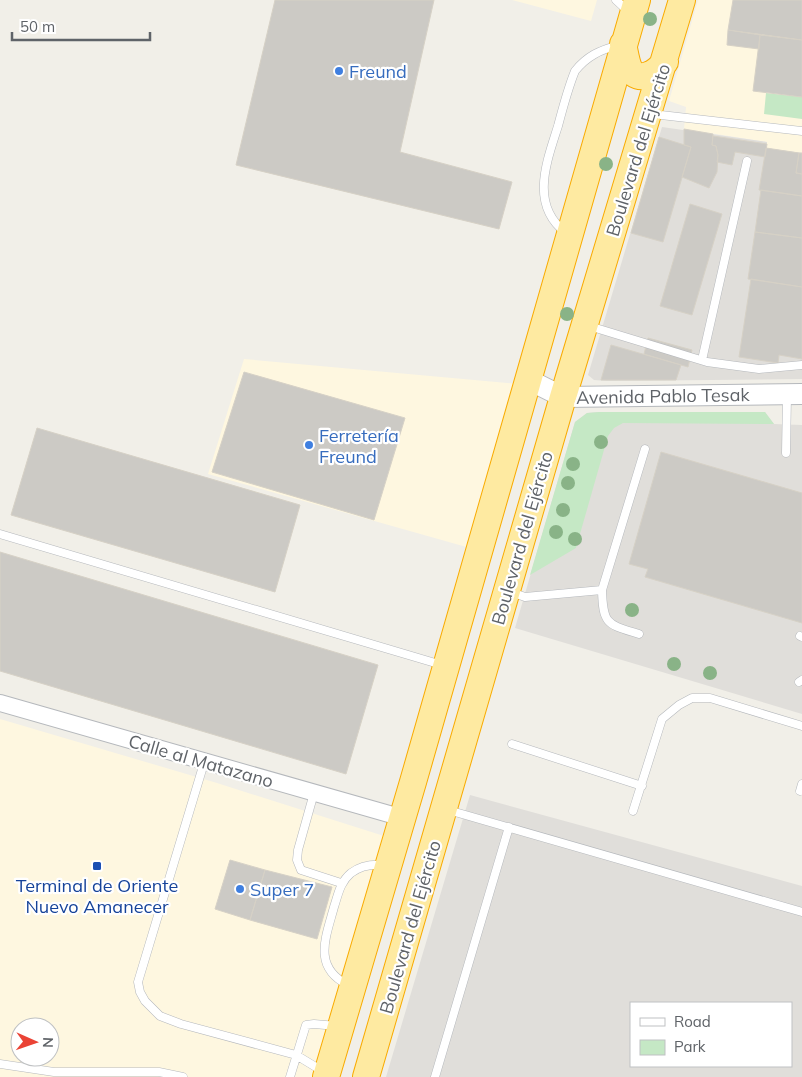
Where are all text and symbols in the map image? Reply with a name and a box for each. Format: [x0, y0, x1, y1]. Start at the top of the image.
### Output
scale bar [12, 10, 150, 42]
text: 50 m [20, 17, 55, 36]
place label: Freund [349, 60, 407, 83]
street label: Boulevard del Ejército [601, 61, 675, 239]
marker: Freund [333, 65, 345, 77]
street label: Avenida Pablo Tesak [576, 383, 751, 409]
place label: Ferretería Freund [319, 424, 399, 468]
marker: Ferretería Freund [303, 439, 315, 451]
street label: Boulevard del Ejército [486, 449, 558, 627]
street label: Calle al Matazano [126, 729, 276, 793]
street label: Boulevard del Ejército [374, 838, 446, 1016]
marker: Terminal de Oriente Nuevo Amanecer [91, 860, 103, 872]
place label: Terminal de Oriente Nuevo Amanecer [16, 874, 178, 918]
place label: Super 7 [250, 878, 314, 901]
marker: Super 7 [234, 883, 246, 895]
legend [630, 1002, 792, 1067]
text: Road [674, 1012, 711, 1031]
north arrow [10, 1017, 60, 1067]
text: N [39, 1037, 57, 1048]
text: Park [674, 1037, 706, 1056]

